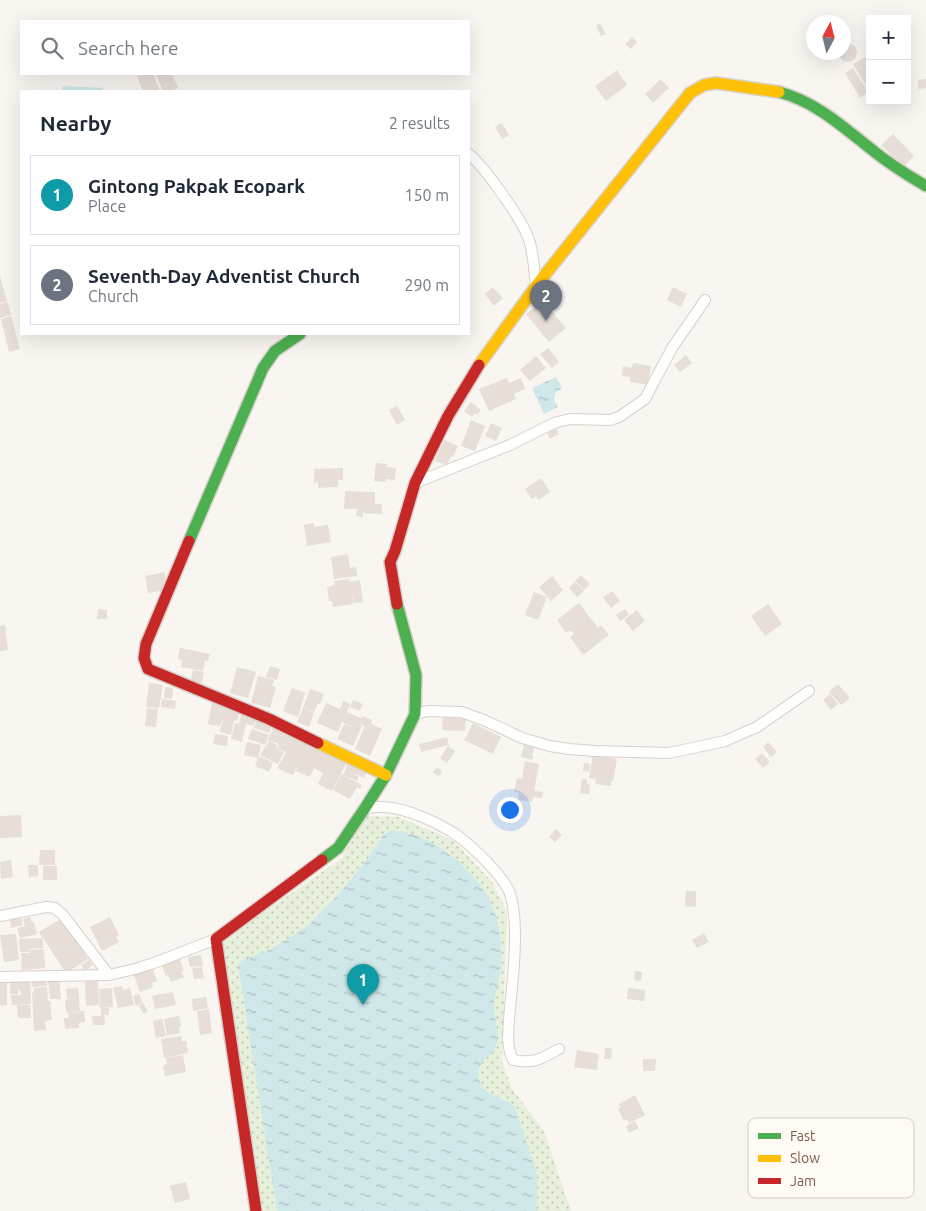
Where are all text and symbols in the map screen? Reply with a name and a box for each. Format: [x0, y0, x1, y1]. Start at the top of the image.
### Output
north arrow [806, 15, 851, 60]
map controls [866, 15, 911, 105]
button: + [866, 15, 911, 60]
search box [20, 20, 470, 75]
icon: search [38, 34, 66, 62]
text: Search here [78, 37, 178, 59]
button: − [866, 60, 911, 105]
text: Nearby [40, 111, 111, 135]
text: 2 results [389, 114, 450, 132]
text: Gintong Pakpak Ecopark [88, 175, 305, 197]
text: 1 [52, 186, 62, 204]
text: 150 m [404, 186, 449, 204]
text: Place [88, 197, 126, 215]
text: Seventh-Day Adventist Church [88, 265, 360, 287]
text: 2 [52, 276, 62, 294]
text: 290 m [404, 276, 449, 294]
pin: 2 [530, 280, 562, 321]
text: Church [88, 287, 139, 305]
your location [497, 797, 523, 823]
pin: 1 [347, 964, 379, 1005]
legend [748, 1118, 914, 1198]
text: Fast [790, 1128, 816, 1144]
text: Slow [790, 1150, 820, 1166]
text: Jam [790, 1173, 816, 1189]

